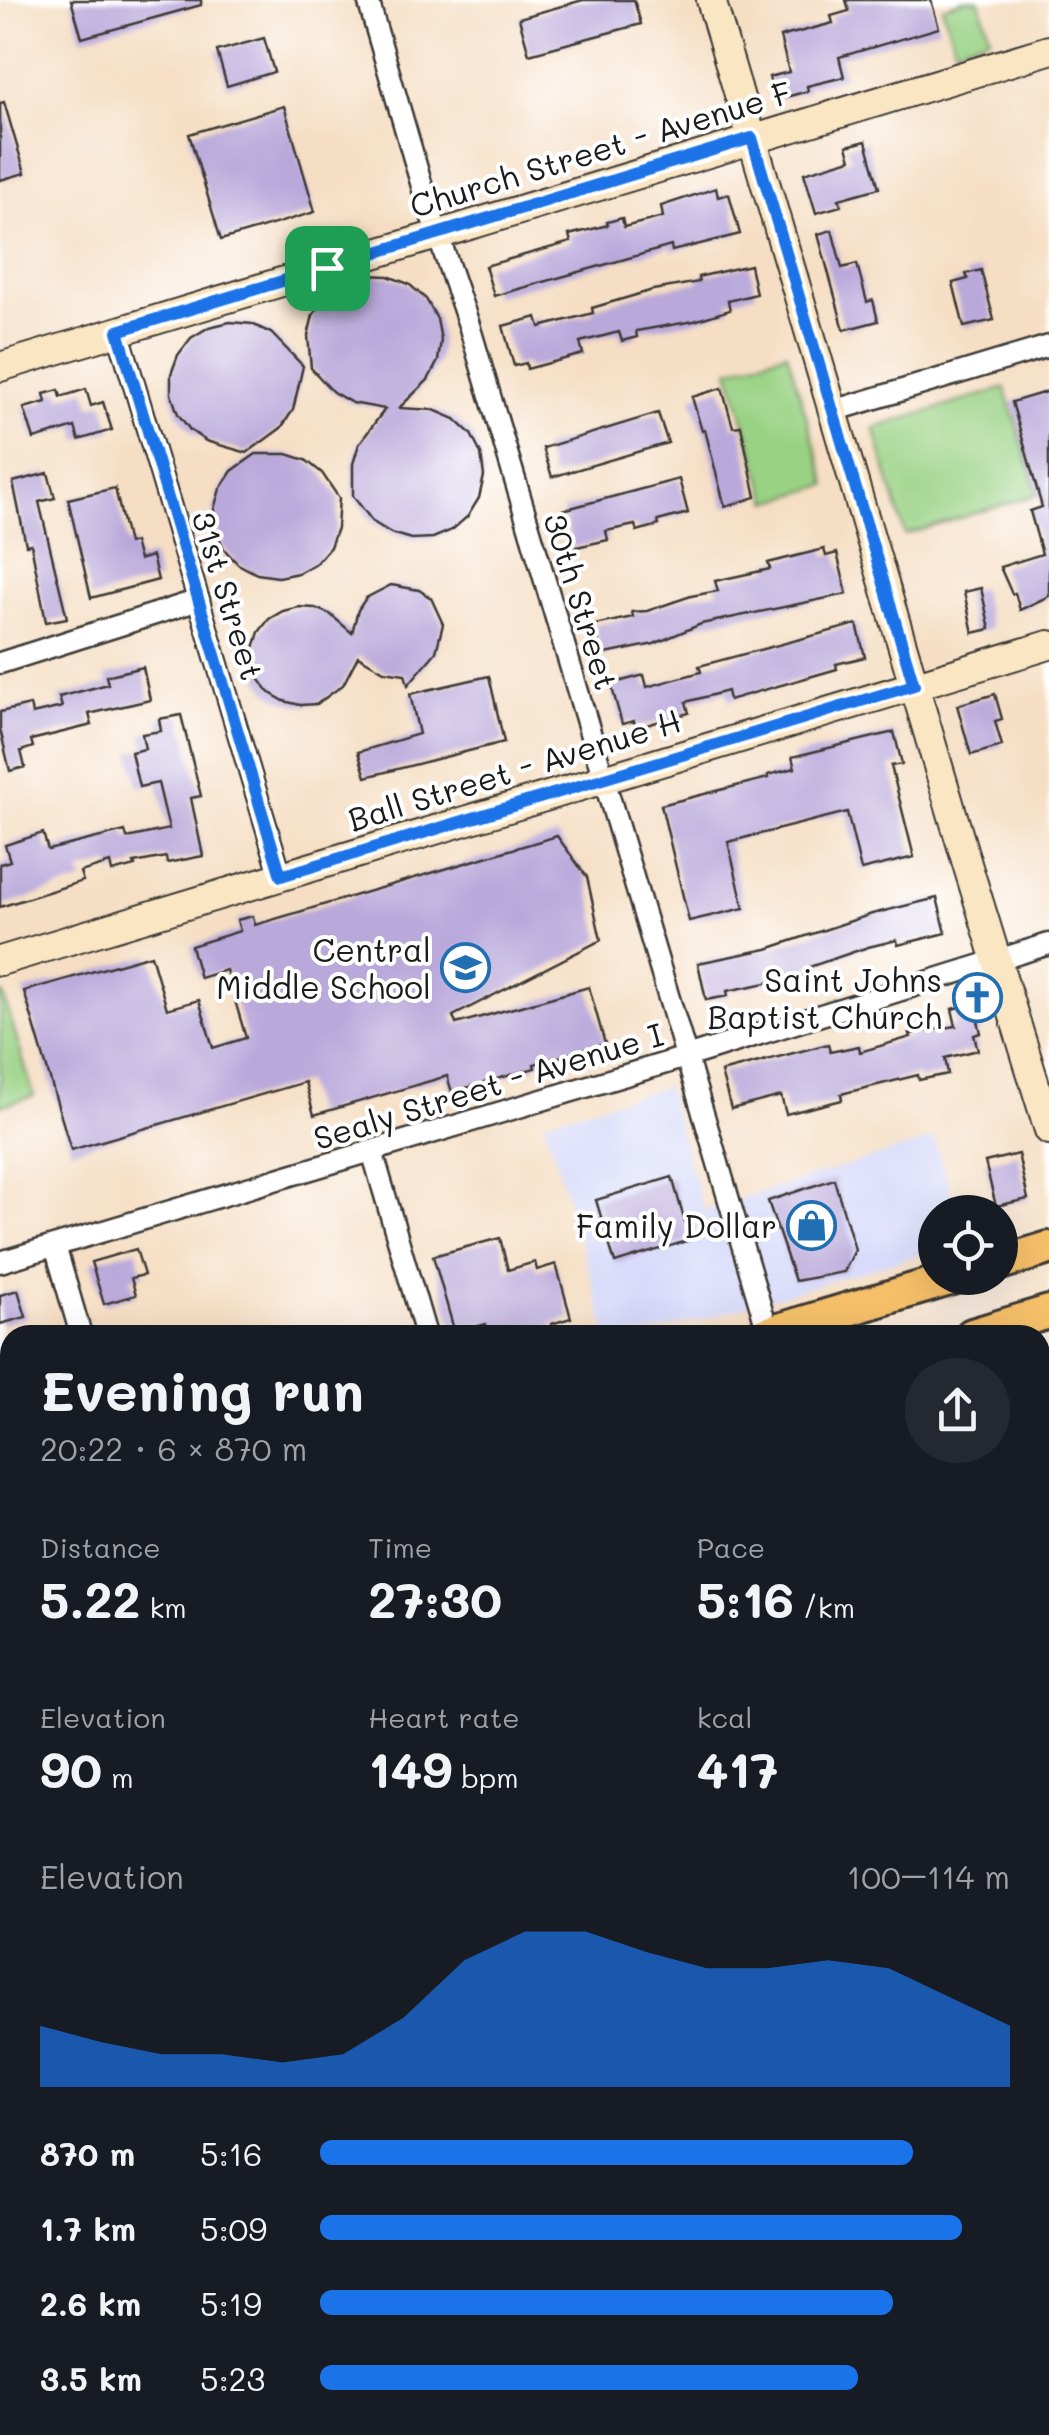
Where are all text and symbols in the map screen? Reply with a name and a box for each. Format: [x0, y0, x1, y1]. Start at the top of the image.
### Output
street label: Church Street - Avenue F [404, 70, 796, 226]
pin [285, 226, 370, 311]
icon: arrive [300, 241, 355, 296]
street label: 31st Street [183, 505, 275, 685]
street label: 30th Street [535, 507, 629, 695]
street label: Ball Street - Avenue H [343, 698, 685, 840]
place label: Central Middle School [216, 928, 431, 1007]
school or university icon: Central Middle School [440, 941, 492, 993]
place label: Saint Johns Baptist Church [707, 958, 942, 1037]
church icon: Saint Johns Baptist Church [951, 971, 1003, 1023]
street label: Sealy Street - Avenue I [308, 1012, 668, 1159]
map controls [918, 1195, 1018, 1295]
button: locate [918, 1195, 1018, 1295]
shop icon: Family Dollar [786, 1199, 838, 1251]
place label: Family Dollar [576, 1204, 777, 1247]
text: Evening run [40, 1353, 364, 1425]
button: share [905, 1358, 1010, 1463]
text: 20:22 · 6 × 870 m [40, 1427, 307, 1469]
text: Distance [40, 1529, 161, 1565]
text: Time [368, 1529, 432, 1565]
text: Pace [697, 1529, 765, 1565]
text: 5.22 [40, 1565, 141, 1631]
text: 27:30 [368, 1565, 502, 1631]
text: 5:16 [697, 1565, 794, 1631]
text: km [141, 1589, 187, 1625]
text: /km [794, 1589, 855, 1625]
text: Elevation [40, 1699, 166, 1735]
text: Heart rate [368, 1699, 520, 1735]
text: kcal [697, 1699, 752, 1735]
text: 90 [40, 1735, 102, 1801]
text: 149 [368, 1735, 452, 1801]
text: 417 [697, 1735, 778, 1801]
text: m [102, 1759, 133, 1795]
text: bpm [452, 1759, 519, 1795]
text: Elevation [40, 1855, 184, 1897]
text: 100–114 m [847, 1855, 1010, 1897]
text: 870 m [40, 2132, 135, 2174]
text: 5:16 [200, 2132, 262, 2174]
text: 1.7 km [40, 2207, 136, 2249]
text: 5:09 [200, 2207, 267, 2249]
text: 2.6 km [40, 2282, 141, 2324]
text: 5:19 [200, 2282, 262, 2324]
text: 3.5 km [40, 2357, 142, 2399]
text: 5:23 [200, 2357, 265, 2399]

